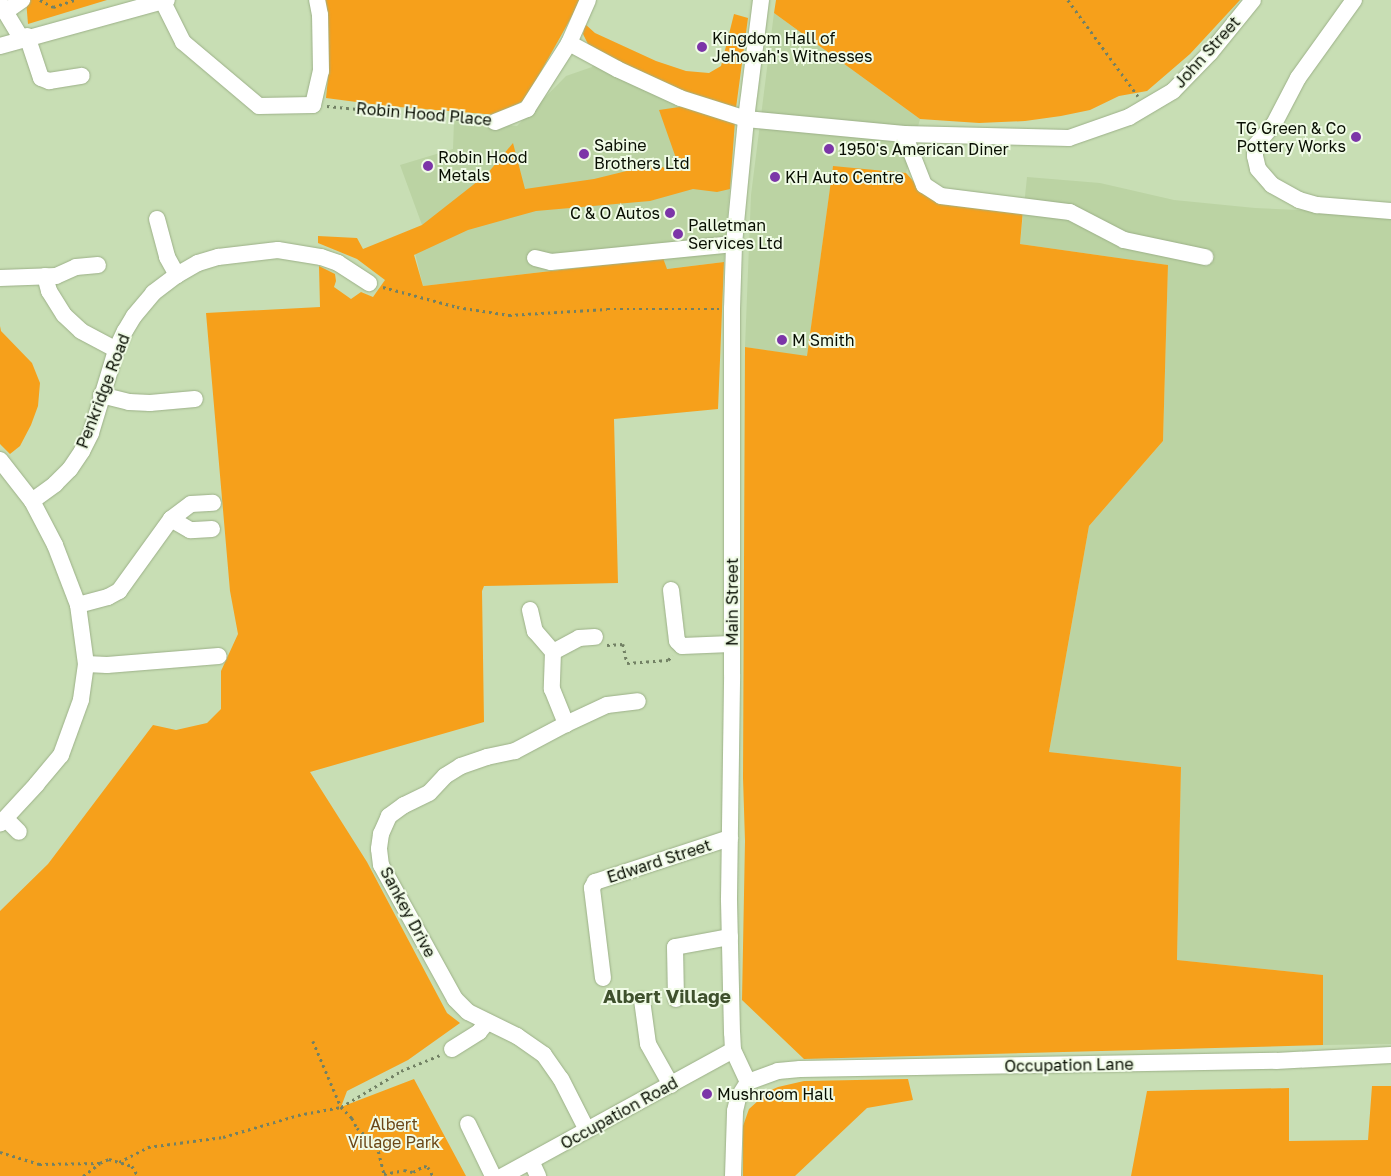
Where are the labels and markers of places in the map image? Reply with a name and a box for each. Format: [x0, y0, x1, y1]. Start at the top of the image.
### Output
place label: Kingdom Hall of Jehovah's Witnesses [712, 28, 872, 66]
marker: Kingdom Hall of Jehovah's Witnesses [696, 41, 708, 53]
place label: TG Green & Co Pottery Works [1236, 118, 1346, 156]
marker: TG Green & Co Pottery Works [1350, 131, 1362, 143]
place label: Sabine Brothers Ltd [594, 135, 690, 173]
place label: 1950's American Diner [839, 139, 1009, 159]
marker: 1950's American Diner [823, 143, 835, 155]
place label: Robin Hood Metals [438, 147, 527, 185]
marker: Sabine Brothers Ltd [578, 148, 590, 160]
marker: Robin Hood Metals [422, 160, 434, 172]
place label: KH Auto Centre [785, 167, 904, 187]
marker: KH Auto Centre [769, 171, 781, 183]
place label: C & O Autos [570, 203, 660, 223]
marker: C & O Autos [664, 207, 676, 219]
place label: Palletman Services Ltd [688, 215, 783, 253]
marker: Palletman Services Ltd [672, 228, 684, 240]
place label: M Smith [792, 330, 855, 350]
marker: M Smith [776, 334, 788, 346]
place label: Mushroom Hall [717, 1084, 834, 1104]
marker: Mushroom Hall [701, 1088, 713, 1100]

